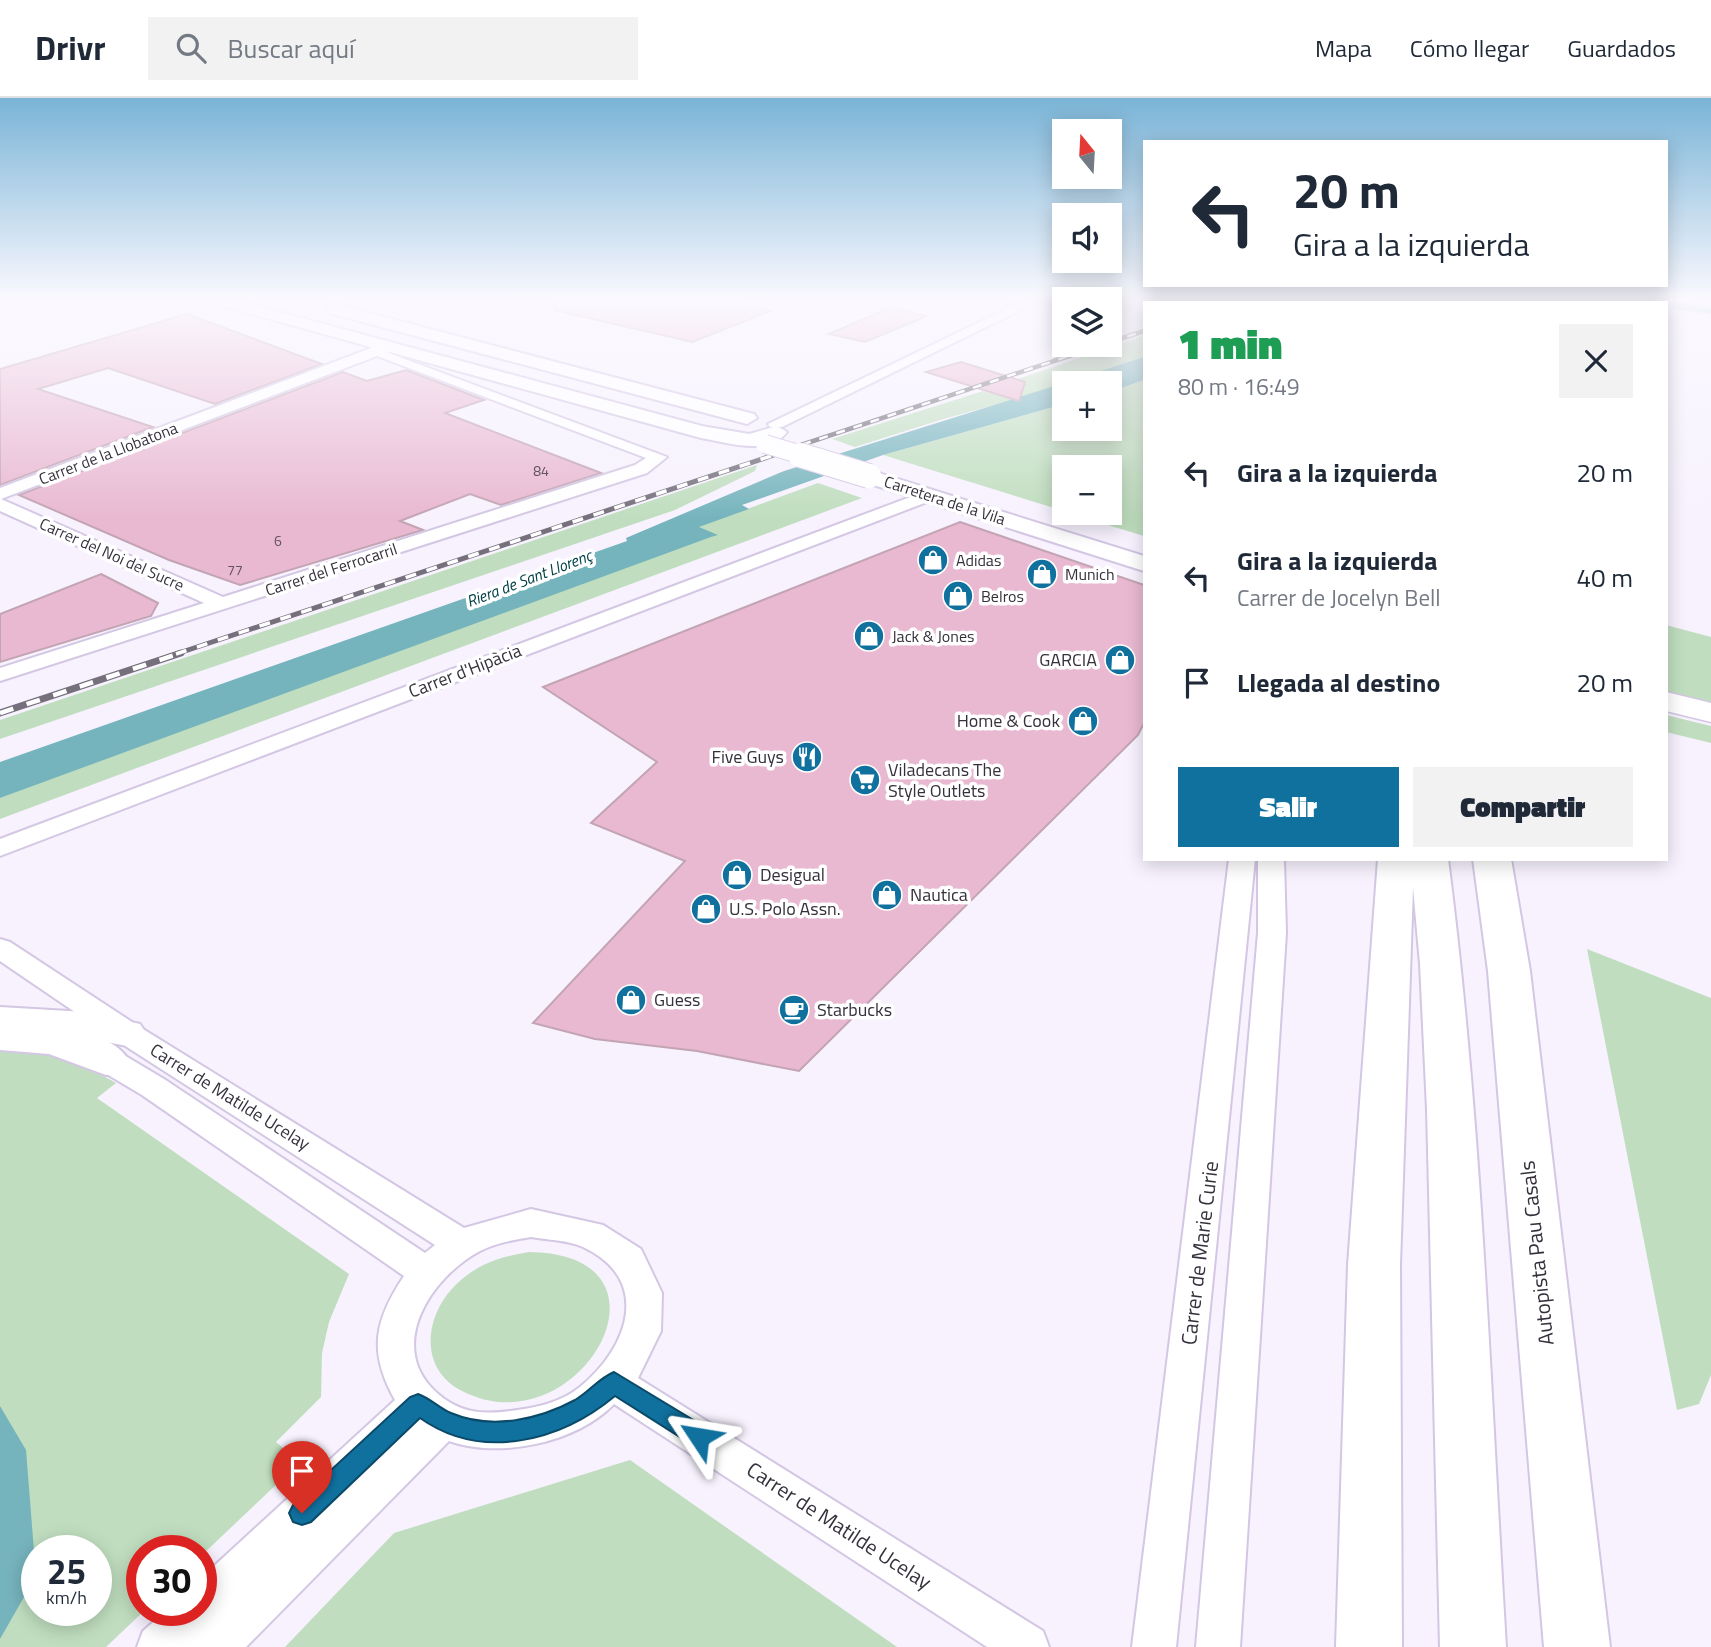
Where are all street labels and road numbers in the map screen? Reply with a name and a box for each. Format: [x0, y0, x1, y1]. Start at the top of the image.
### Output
street label: Carrer de la Llobatona [35, 415, 181, 491]
street label: Carretera de la Vila [881, 469, 1009, 531]
street label: Carrer del Noi del Sucre [36, 511, 188, 597]
street label: Carrer del Ferrocarril [262, 536, 400, 602]
street label: Carrer d'Hipàcia [404, 637, 525, 704]
street label: Carrer de Matilde Ucelay [145, 1036, 316, 1157]
street label: Carrer de Marie Curie [1172, 1159, 1226, 1347]
street label: Autopista Pau Casals [1510, 1159, 1562, 1347]
street label: Carrer de Matilde Ucelay [741, 1453, 938, 1597]

